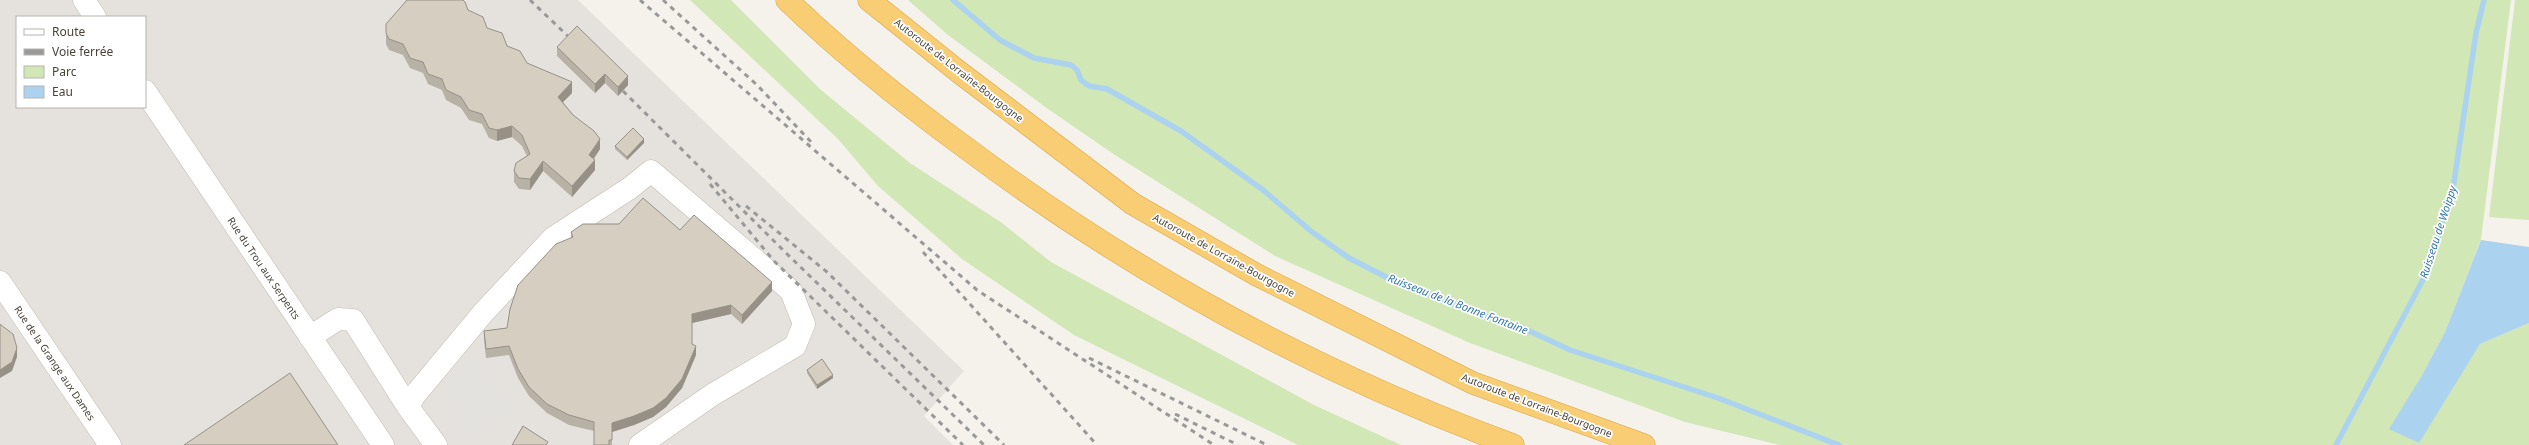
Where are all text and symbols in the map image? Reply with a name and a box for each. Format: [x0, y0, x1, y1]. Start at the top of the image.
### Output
street label: Autoroute de Lorraine-Bourgogne [892, 15, 1027, 125]
legend [16, 16, 146, 108]
text: Route [52, 23, 85, 40]
text: Voie ferrée [52, 43, 114, 60]
text: Parc [52, 63, 77, 80]
text: Eau [52, 83, 73, 100]
water label: Ruisseau de Woippy [2415, 183, 2460, 280]
street label: Autoroute de Lorraine-Bourgogne [1151, 210, 1298, 300]
street label: Rue du Trou aux Serpents [224, 214, 304, 322]
water label: Ruisseau de la Bonne Fontaine [1386, 270, 1531, 337]
street label: Rue de la Grange aux Dames [11, 303, 99, 423]
street label: Autoroute de Lorraine-Bourgogne [1460, 370, 1615, 440]

